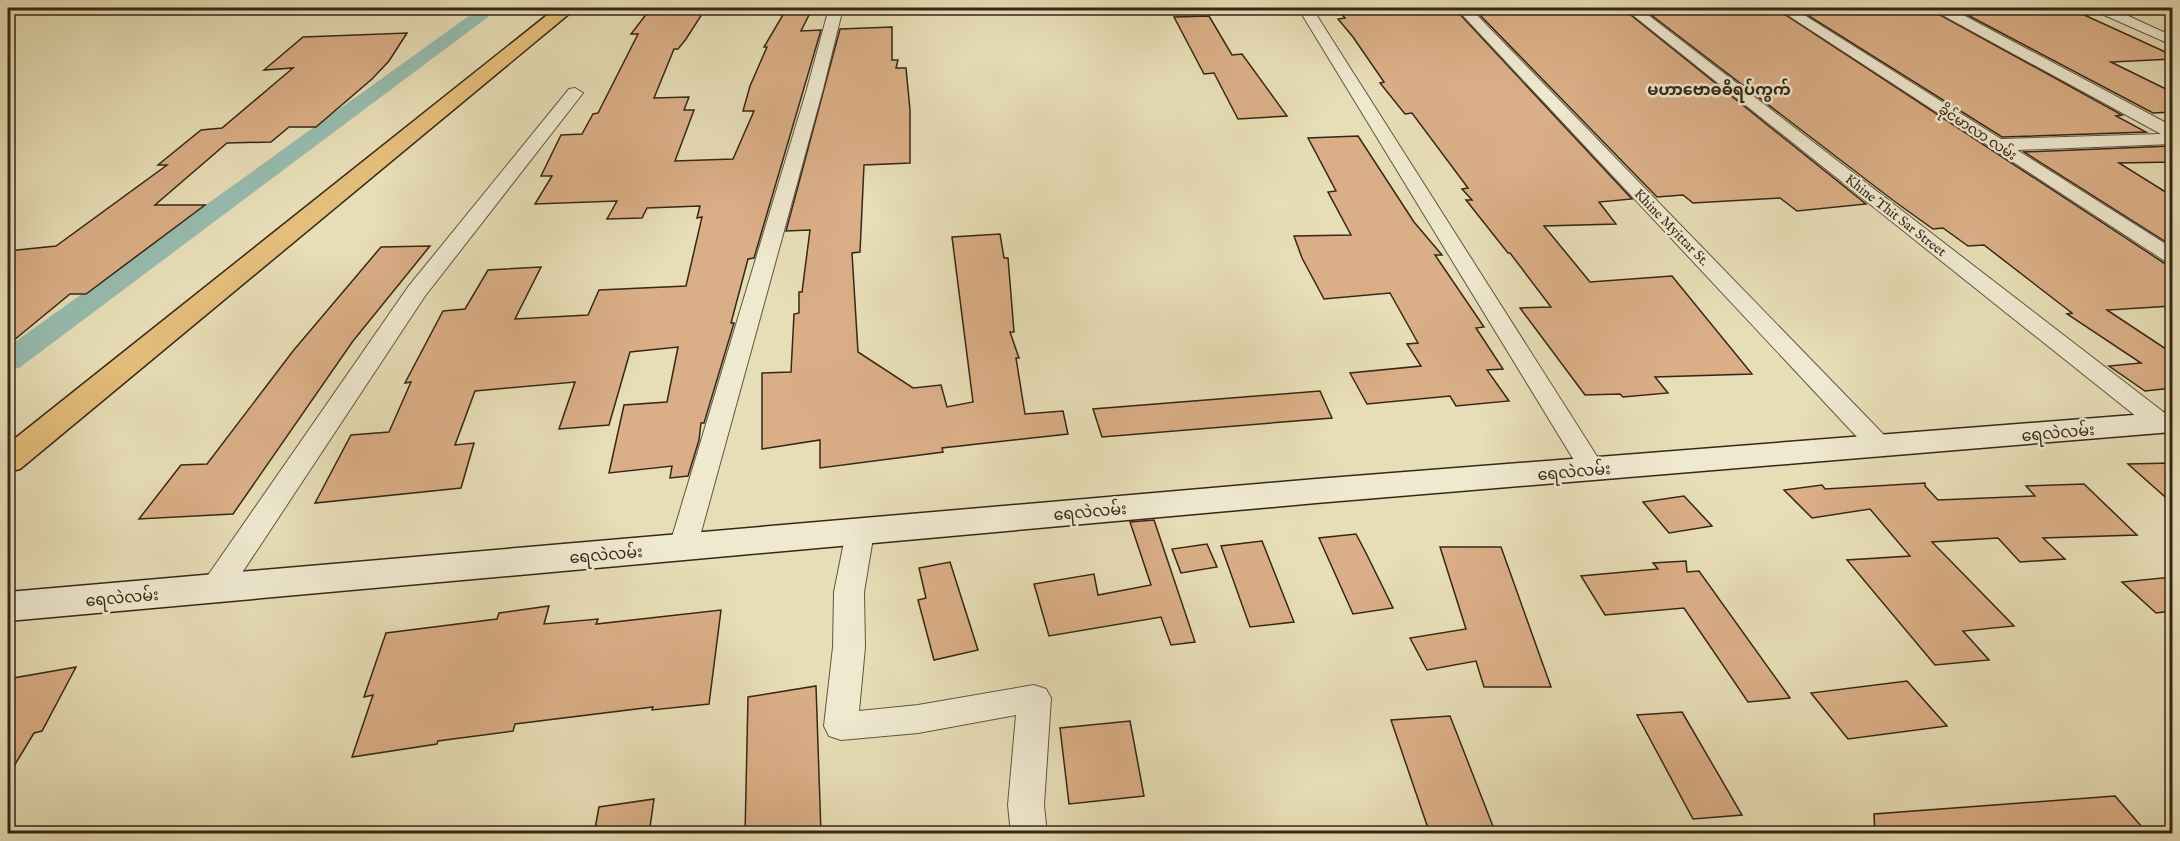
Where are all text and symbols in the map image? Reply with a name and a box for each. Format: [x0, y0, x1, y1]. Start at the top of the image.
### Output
district label: မဟာဗောဓဓိရပ်ကွက် [1647, 78, 1791, 103]
street label: ခိုင်မာလာ လမ်း [1934, 99, 2021, 166]
street label: Khine Thit Sar Street [1841, 171, 1950, 261]
street label: Khine Myittar St. [1630, 185, 1713, 270]
street label: ရေလဲလမ်း [2021, 418, 2096, 449]
street label: ရေလဲလမ်း [1537, 457, 1612, 488]
street label: ရေလဲလမ်း [1053, 497, 1128, 528]
street label: ရေလဲလမ်း [569, 540, 644, 571]
street label: ရေလဲလမ်း [85, 583, 160, 614]

